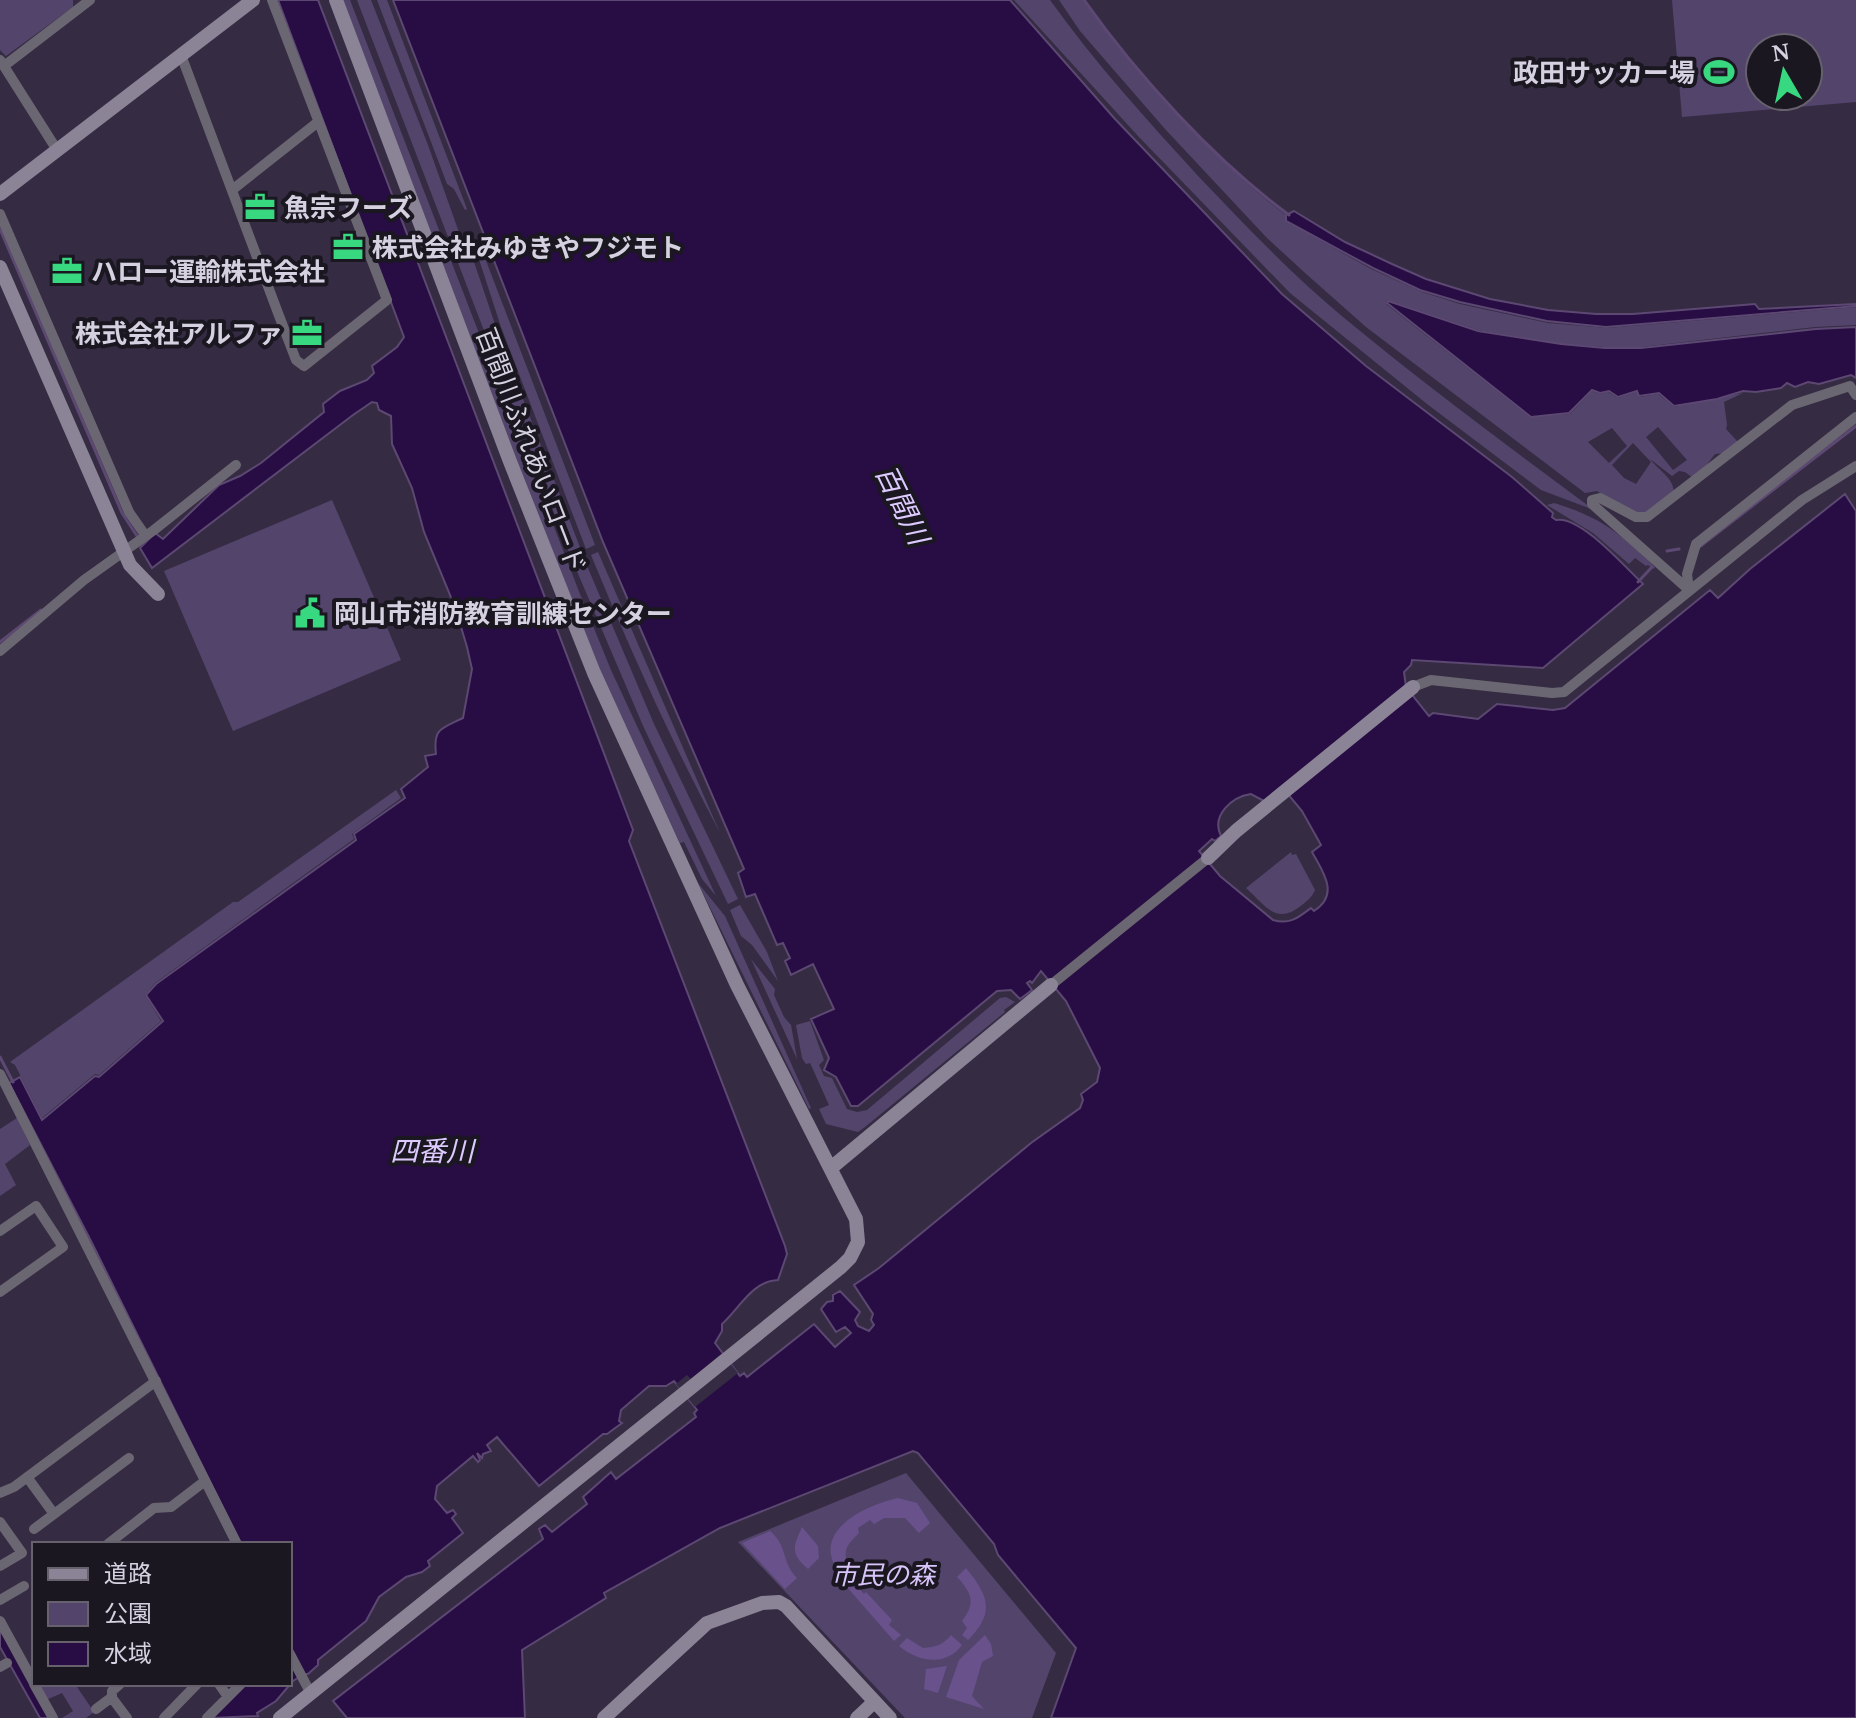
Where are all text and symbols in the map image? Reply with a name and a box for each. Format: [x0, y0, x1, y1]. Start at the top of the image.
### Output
north arrow [1744, 32, 1824, 112]
text: N [1770, 35, 1792, 67]
place label: 政田サッカー場 [1513, 54, 1695, 90]
sports icon: 政田サッカー場 [1702, 55, 1736, 89]
place label: 魚宗フーズ [284, 189, 413, 225]
office icon: 魚宗フーズ [243, 190, 277, 224]
place label: 株式会社みゆきやフジモト [372, 229, 684, 265]
office icon: 株式会社みゆきやフジモト [331, 230, 365, 264]
place label: ハロー運輸株式会社 [91, 253, 325, 289]
office icon: ハロー運輸株式会社 [50, 254, 84, 288]
place label: 株式会社アルファ [75, 315, 283, 351]
office icon: 株式会社アルファ [290, 316, 324, 350]
street label: 百間川ふれあいロード [469, 322, 595, 578]
water label: 百間川 [868, 458, 940, 553]
place label: 岡山市消防教育訓練センター [334, 595, 672, 631]
public building icon: 岡山市消防教育訓練センター [293, 596, 327, 630]
water label: 四番川 [390, 1131, 477, 1169]
legend [32, 1542, 292, 1686]
text: 道路 [104, 1556, 152, 1589]
park label: 市民の森 [831, 1556, 938, 1592]
text: 公園 [104, 1596, 152, 1629]
text: 水域 [104, 1636, 152, 1669]

